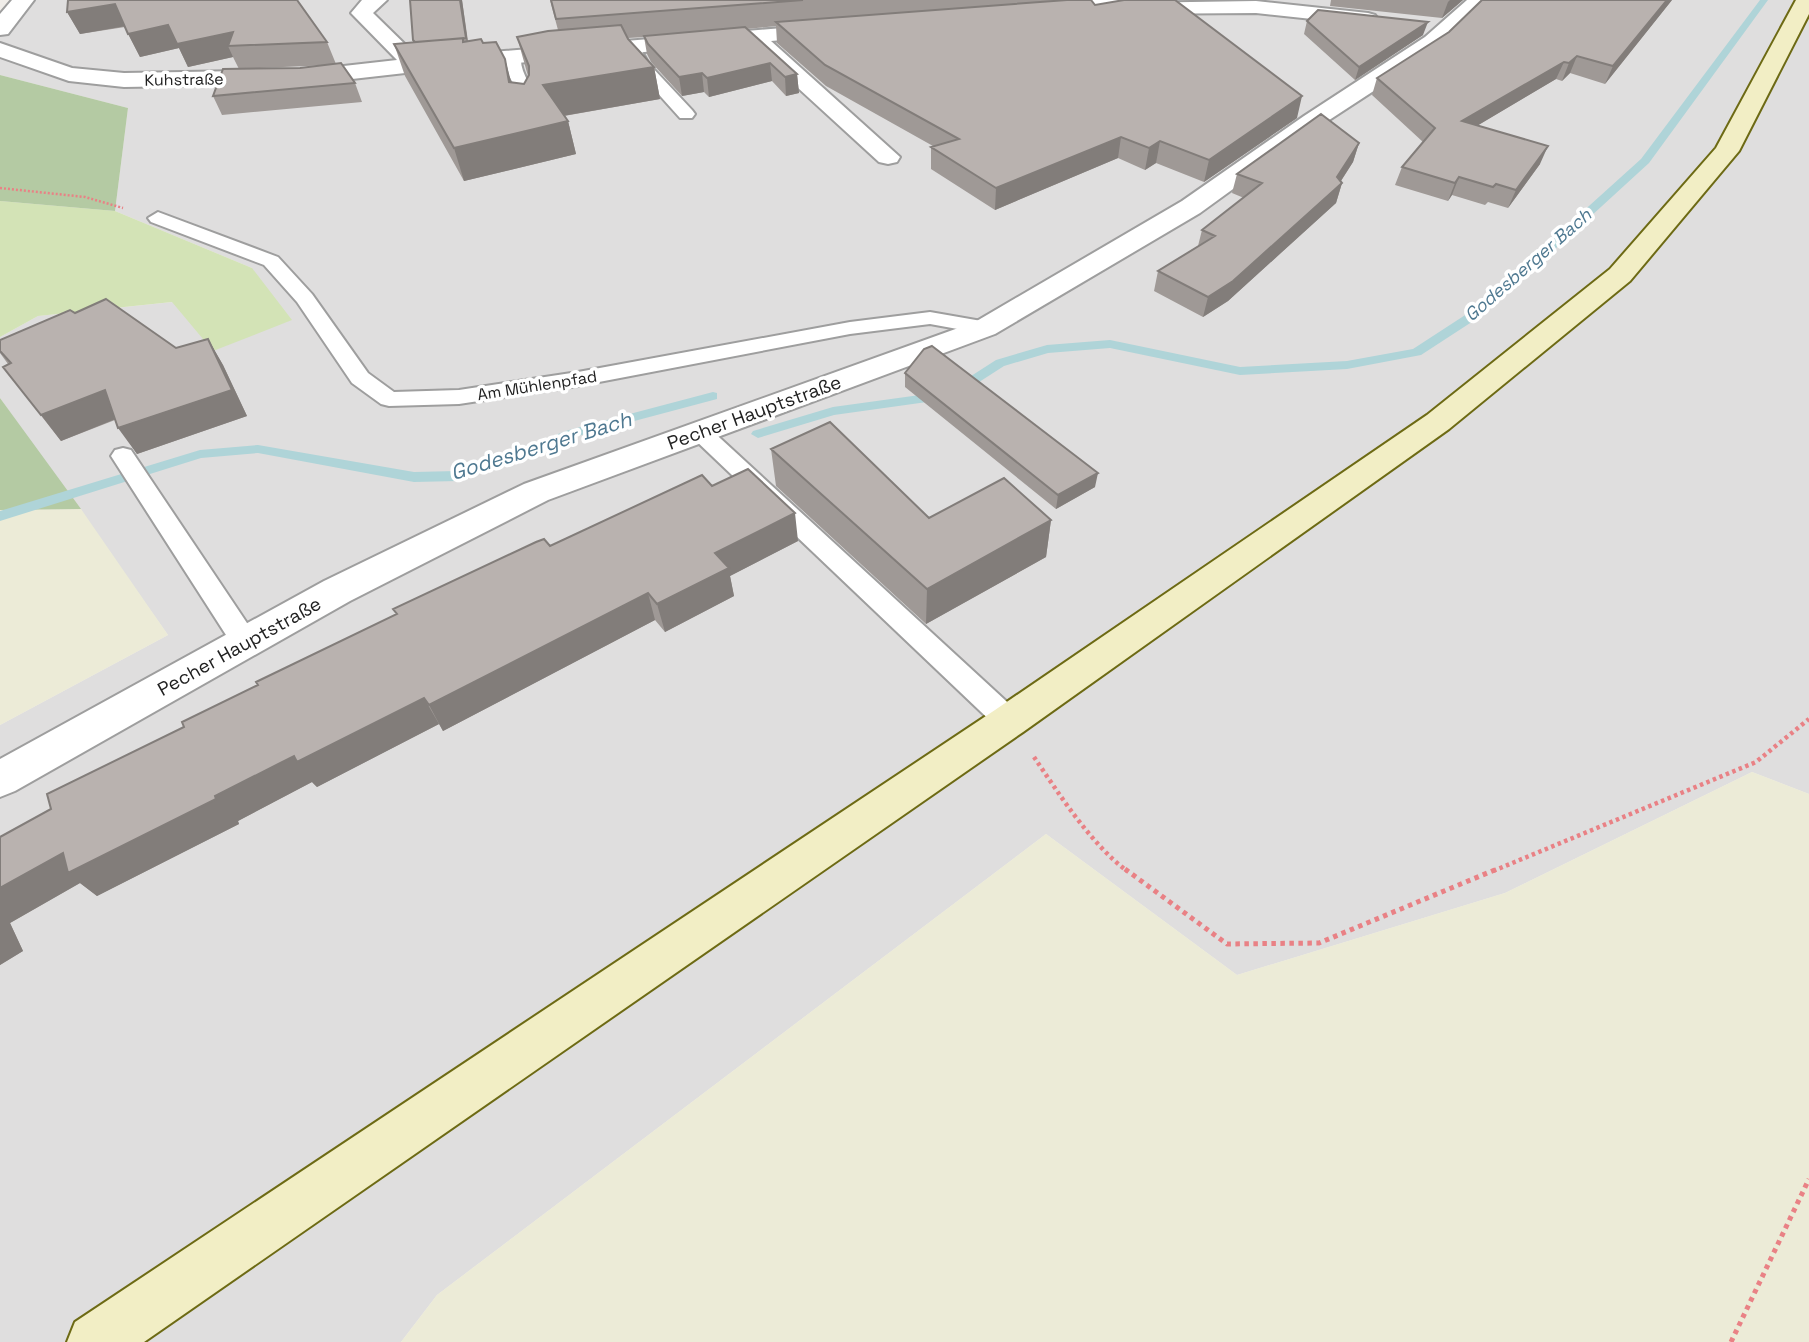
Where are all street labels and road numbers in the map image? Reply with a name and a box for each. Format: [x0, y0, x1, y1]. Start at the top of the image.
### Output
street label: Kuhstraße [144, 68, 224, 91]
street label: Am Mühlenpfad [476, 366, 598, 405]
street label: Pecher Hauptstraße [664, 369, 845, 456]
street label: Pecher Hauptstraße [153, 591, 326, 702]

